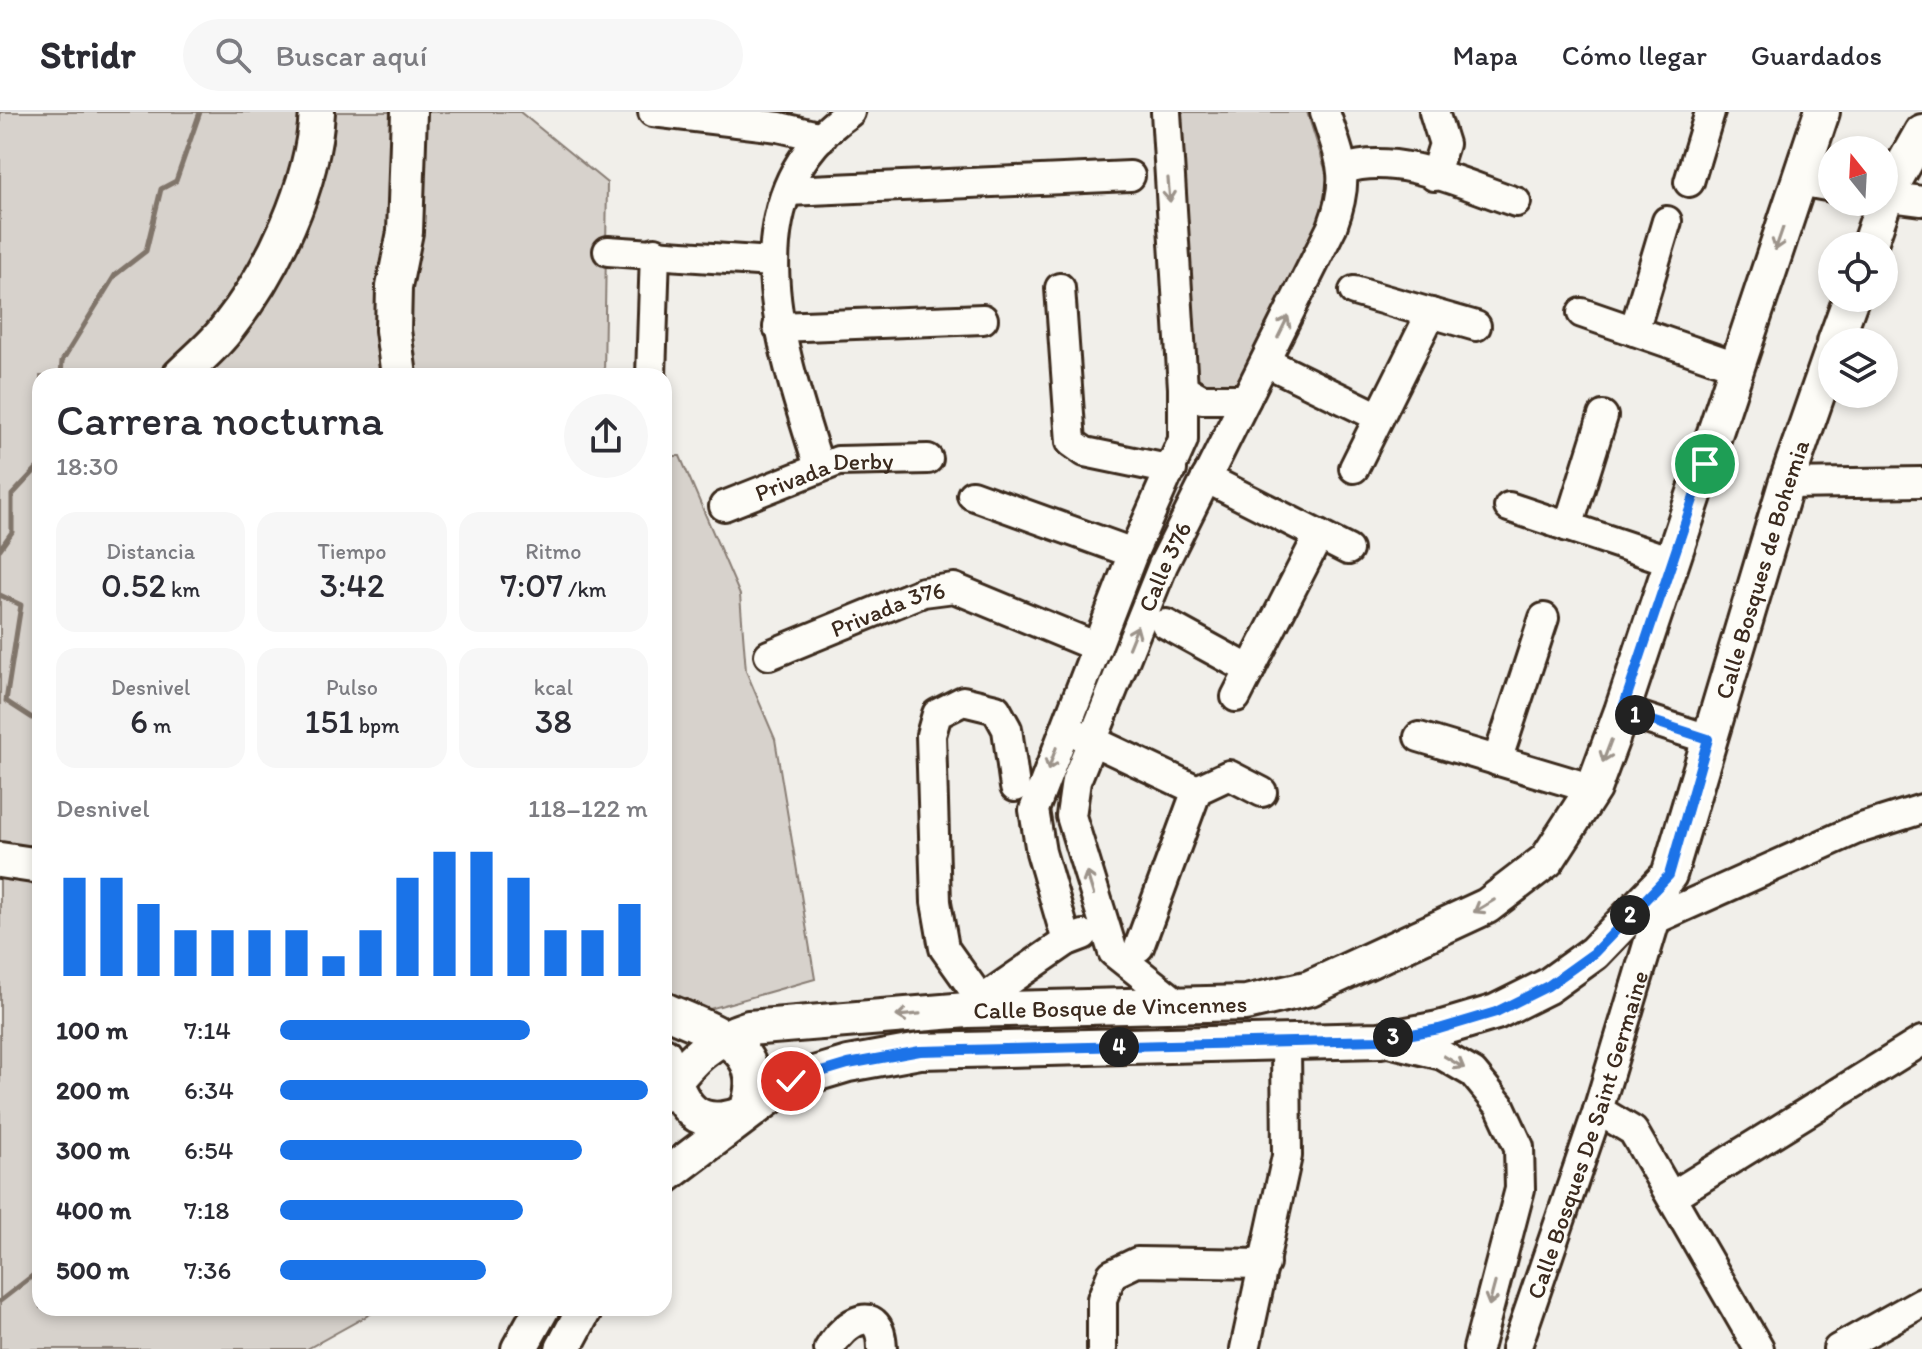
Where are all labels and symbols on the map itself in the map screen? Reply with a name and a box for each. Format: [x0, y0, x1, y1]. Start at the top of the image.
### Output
north arrow [1818, 136, 1898, 216]
one-way arrow [1162, 176, 1177, 203]
one-way arrow [1771, 226, 1786, 251]
one-way arrow [1276, 316, 1291, 340]
pin [1671, 430, 1739, 498]
street label: Calle Bosques de Bohemia [1708, 435, 1815, 702]
street label: Privada Derby [750, 445, 894, 507]
street label: Calle 376 [1131, 516, 1197, 616]
street label: Privada 376 [826, 575, 947, 643]
one-way arrow [1127, 625, 1142, 650]
pin: 1 [1615, 695, 1655, 735]
one-way arrow [1599, 738, 1613, 763]
one-way arrow [1044, 746, 1058, 771]
one-way arrow [1082, 871, 1096, 896]
pin: 2 [1610, 895, 1650, 935]
one-way arrow [1473, 898, 1496, 914]
street label: Calle Bosques De Saint Germaine [1520, 967, 1654, 1302]
street label: Calle Bosque de Vincennes [973, 988, 1248, 1024]
one-way arrow [896, 1008, 922, 1023]
pin: 3 [1373, 1017, 1413, 1057]
pin: 4 [1099, 1027, 1139, 1067]
pin [757, 1047, 825, 1115]
one-way arrow [1442, 1054, 1465, 1070]
one-way arrow [1484, 1280, 1499, 1306]

